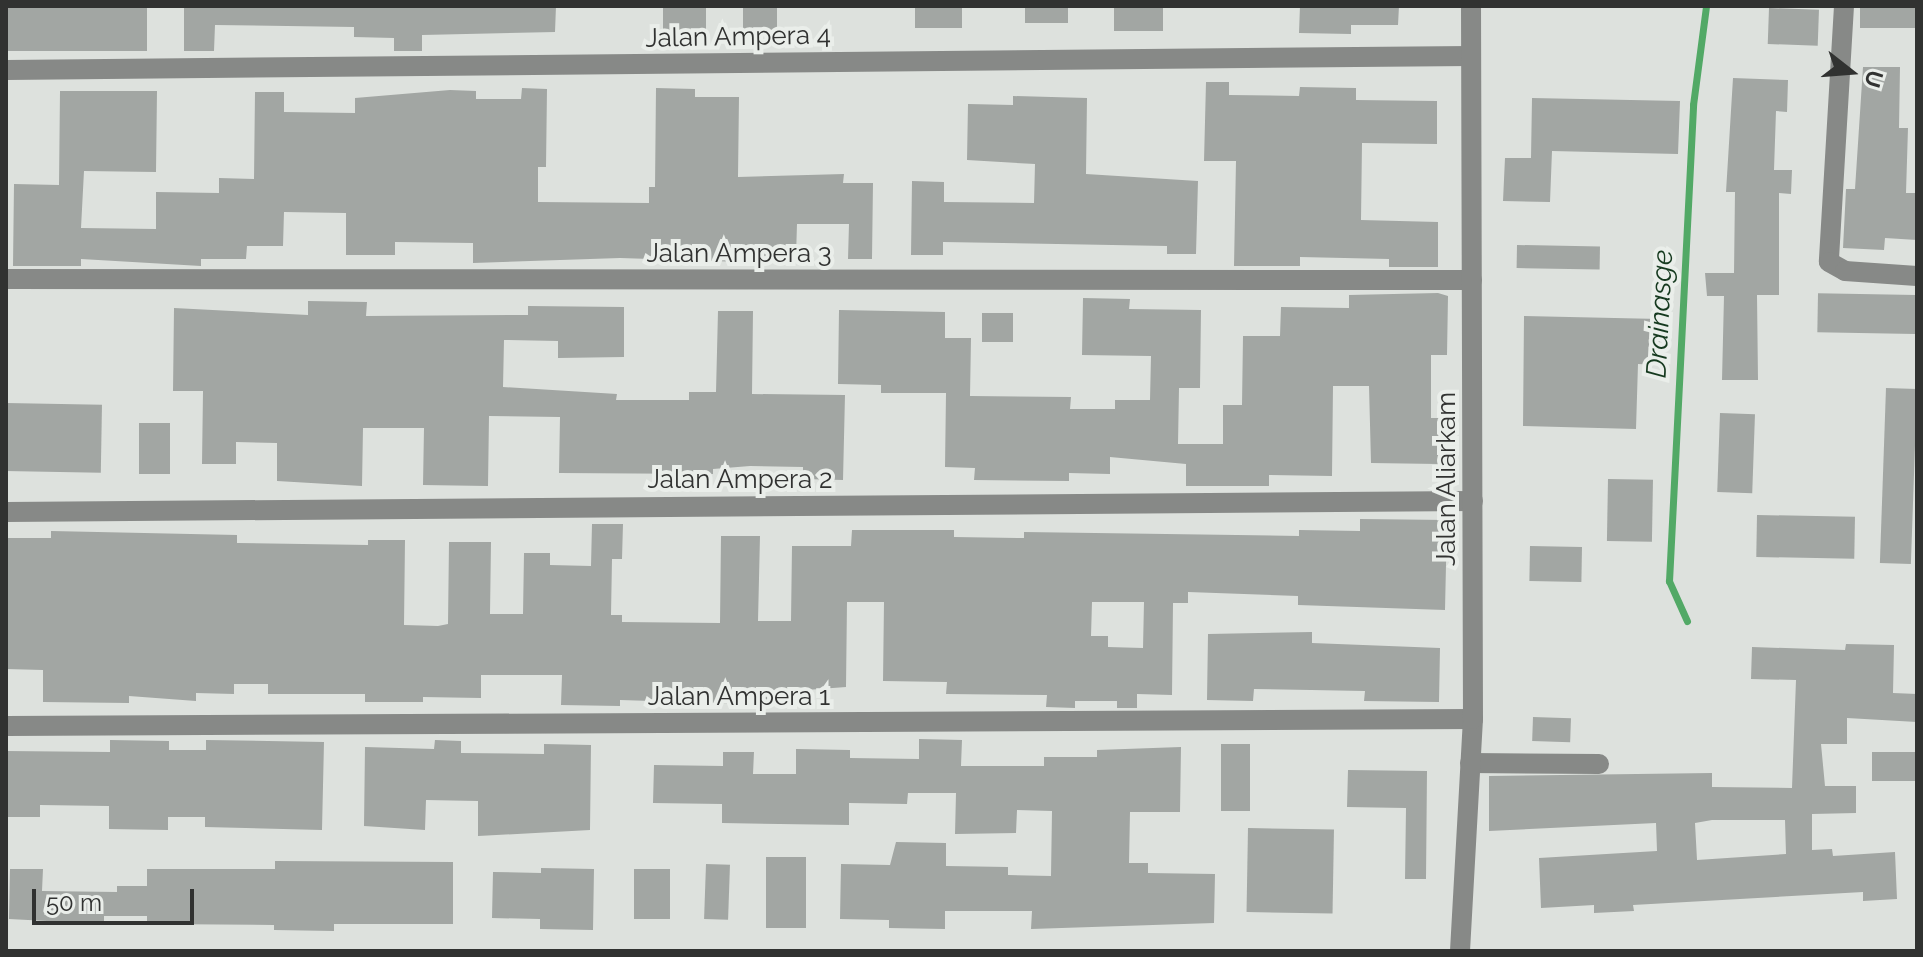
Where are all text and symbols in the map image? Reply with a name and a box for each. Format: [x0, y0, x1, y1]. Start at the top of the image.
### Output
street label: Jalan Ampera 4 [645, 20, 831, 54]
north arrow [1811, 32, 1891, 112]
text: U [1859, 67, 1889, 91]
street label: Jalan Ampera 3 [646, 238, 832, 270]
water label: Drainasge [1640, 249, 1680, 379]
street label: Jalan Aliarkam [1431, 392, 1463, 566]
street label: Jalan Ampera 2 [647, 464, 833, 496]
street label: Jalan Ampera 1 [647, 681, 831, 713]
scale bar [36, 873, 198, 923]
text: 50 m [46, 888, 102, 917]

